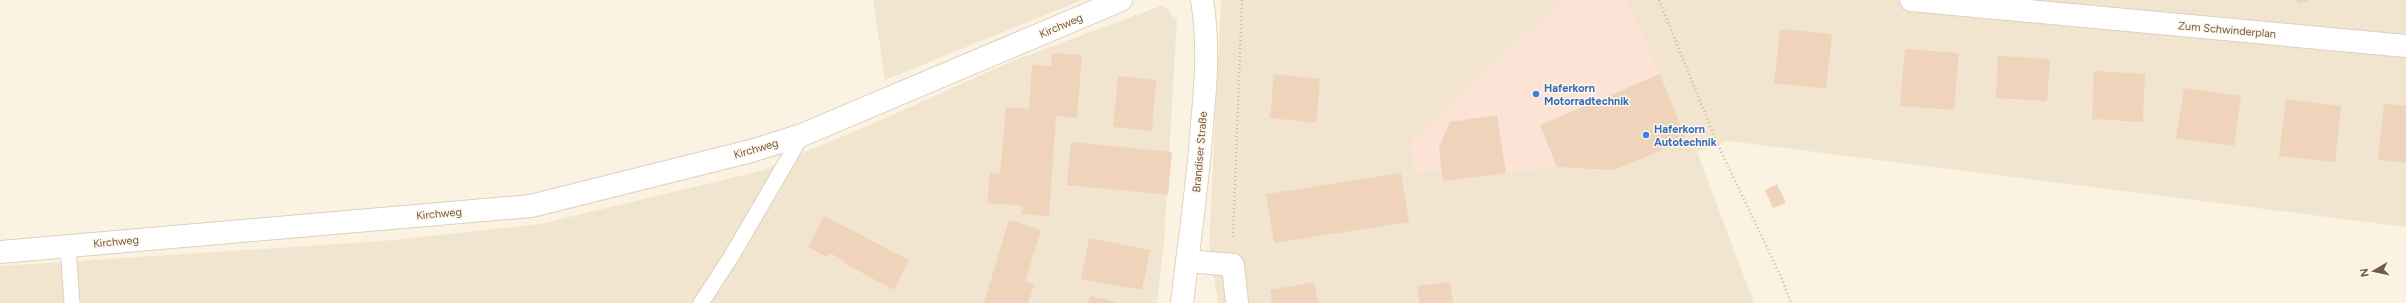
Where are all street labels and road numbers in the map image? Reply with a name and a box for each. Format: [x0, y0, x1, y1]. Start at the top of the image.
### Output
street label: Kirchweg [1037, 11, 1085, 41]
street label: Zum Schwinderplan [2178, 19, 2276, 41]
street label: Brandiser Straße [1190, 111, 1210, 193]
street label: Kirchweg [732, 136, 780, 162]
street label: Kirchweg [416, 206, 462, 222]
street label: Kirchweg [93, 234, 139, 250]

